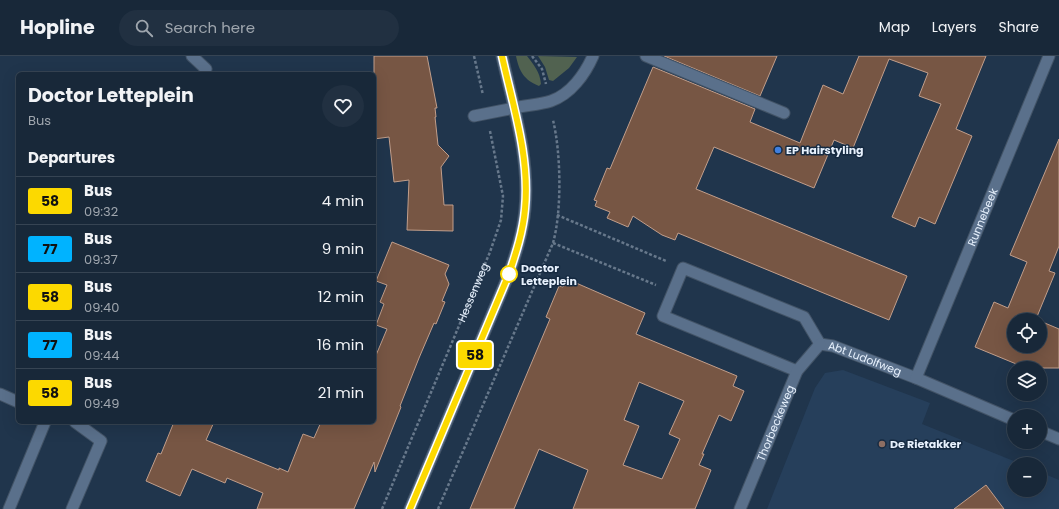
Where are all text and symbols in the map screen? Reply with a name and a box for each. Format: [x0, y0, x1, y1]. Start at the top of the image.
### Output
search box [119, 10, 399, 46]
text: Hopline [20, 14, 95, 41]
icon: search [133, 17, 155, 39]
text: Search here [165, 17, 255, 38]
text: Map [879, 17, 910, 37]
text: Layers [932, 17, 976, 37]
text: Share [998, 17, 1039, 37]
text: Doctor Letteplein [28, 82, 194, 109]
button: heart [322, 85, 364, 127]
text: Bus [28, 111, 51, 130]
place label: EP Hairstyling [786, 142, 864, 158]
marker: EP Hairstyling [773, 145, 783, 155]
text: Departures [28, 147, 115, 168]
text: Bus [84, 180, 112, 201]
street label: Runnebeek [963, 185, 1002, 249]
text: 4 min [322, 190, 364, 211]
text: 58 [41, 191, 59, 211]
text: 09:32 [84, 202, 118, 221]
text: Bus [84, 228, 112, 249]
text: 9 min [322, 238, 364, 259]
text: 77 [43, 239, 57, 259]
text: 09:37 [84, 250, 118, 269]
street label: Hessenweg [453, 260, 493, 325]
place label: Doctor Letteplein [521, 260, 577, 289]
marker: Doctor Letteplein [500, 265, 518, 283]
text: Bus [84, 276, 112, 297]
text: 12 min [318, 286, 364, 307]
text: 58 [41, 287, 59, 307]
text: 09:40 [84, 298, 119, 317]
map controls [1007, 313, 1047, 497]
button: locate [1007, 313, 1047, 353]
text: Bus [84, 324, 112, 345]
text: 16 min [317, 334, 364, 355]
text: 77 [43, 335, 57, 355]
street label: Abt Ludolfweg [827, 337, 904, 380]
line badge: 58 [457, 342, 493, 368]
text: 58 [466, 345, 484, 365]
text: 09:44 [84, 346, 119, 365]
button: layers [1007, 361, 1047, 401]
text: Bus [84, 372, 112, 393]
text: 21 min [318, 382, 364, 403]
text: 58 [41, 383, 59, 403]
street label: Thorbeckeweg [753, 383, 798, 463]
text: 09:49 [84, 394, 120, 413]
button: + [1007, 409, 1047, 449]
place label: De Rietakker [890, 436, 962, 452]
marker: De Rietakker [877, 439, 887, 449]
button: − [1007, 457, 1047, 497]

